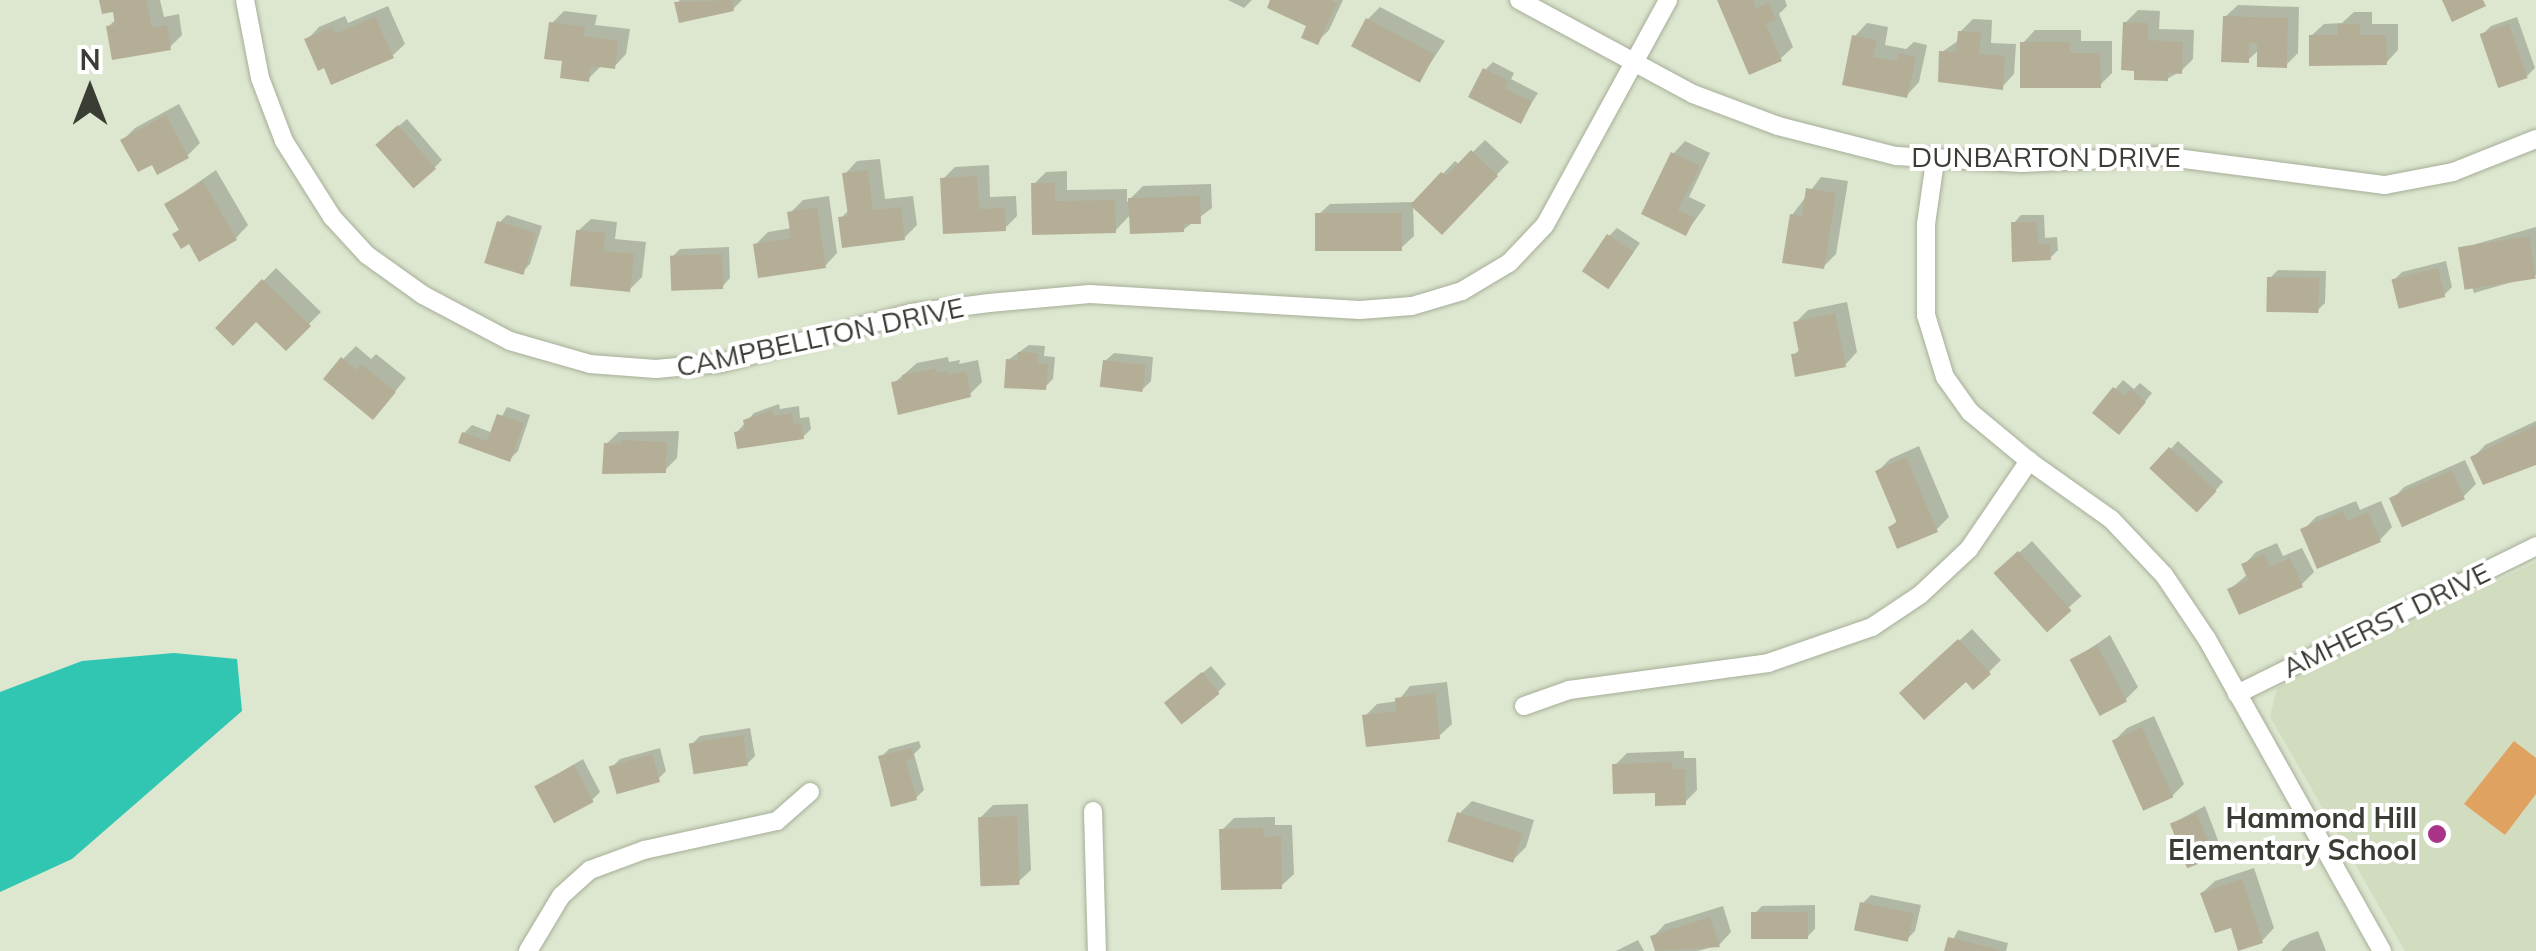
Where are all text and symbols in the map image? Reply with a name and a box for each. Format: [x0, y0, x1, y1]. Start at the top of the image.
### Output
north arrow [40, 40, 140, 140]
text: N [79, 42, 101, 77]
street label: DUNBARTON DRIVE [1911, 140, 2181, 174]
street label: CAMPBELLTON DRIVE [673, 290, 967, 384]
street label: AMHERST DRIVE [2277, 555, 2495, 685]
place label: Hammond Hill Elementary School [2168, 801, 2417, 867]
marker: Hammond Hill Elementary School [2426, 823, 2448, 845]

